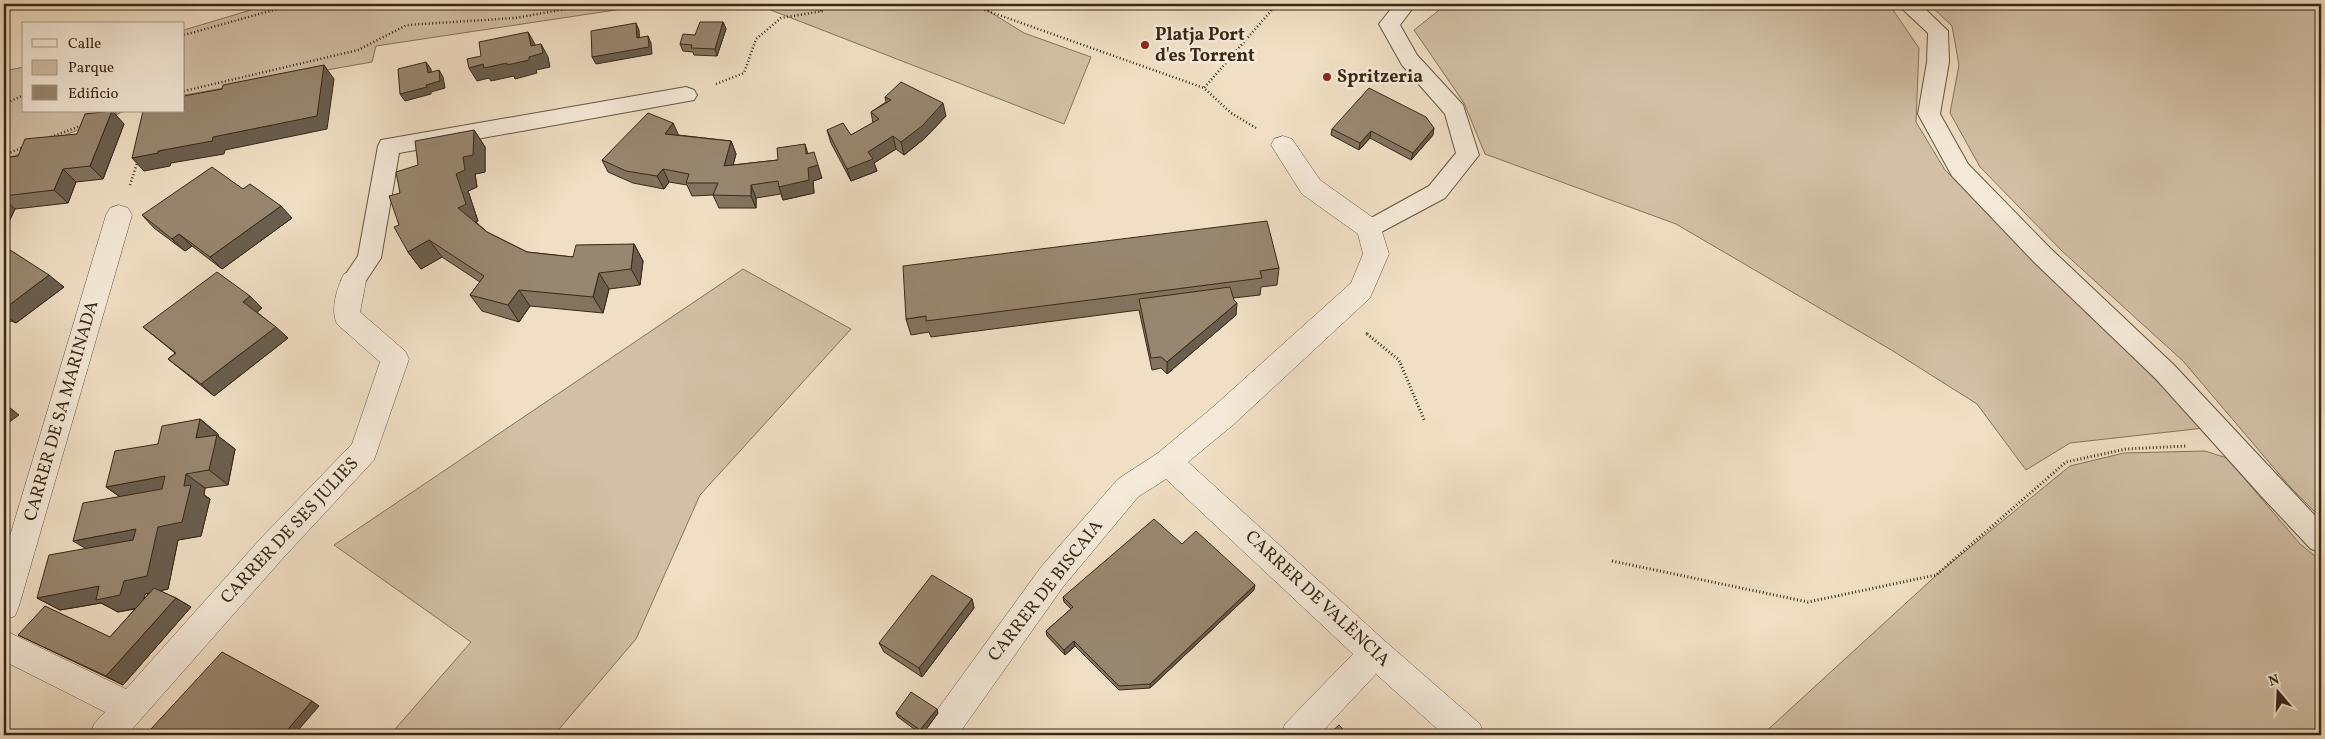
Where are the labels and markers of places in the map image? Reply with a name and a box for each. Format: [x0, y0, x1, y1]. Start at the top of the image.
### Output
place label: Platja Port d'es Torrent [1155, 23, 1255, 69]
marker: Platja Port d'es Torrent [1139, 39, 1151, 51]
place label: Spritzeria [1337, 65, 1423, 90]
marker: Spritzeria [1321, 71, 1333, 83]

